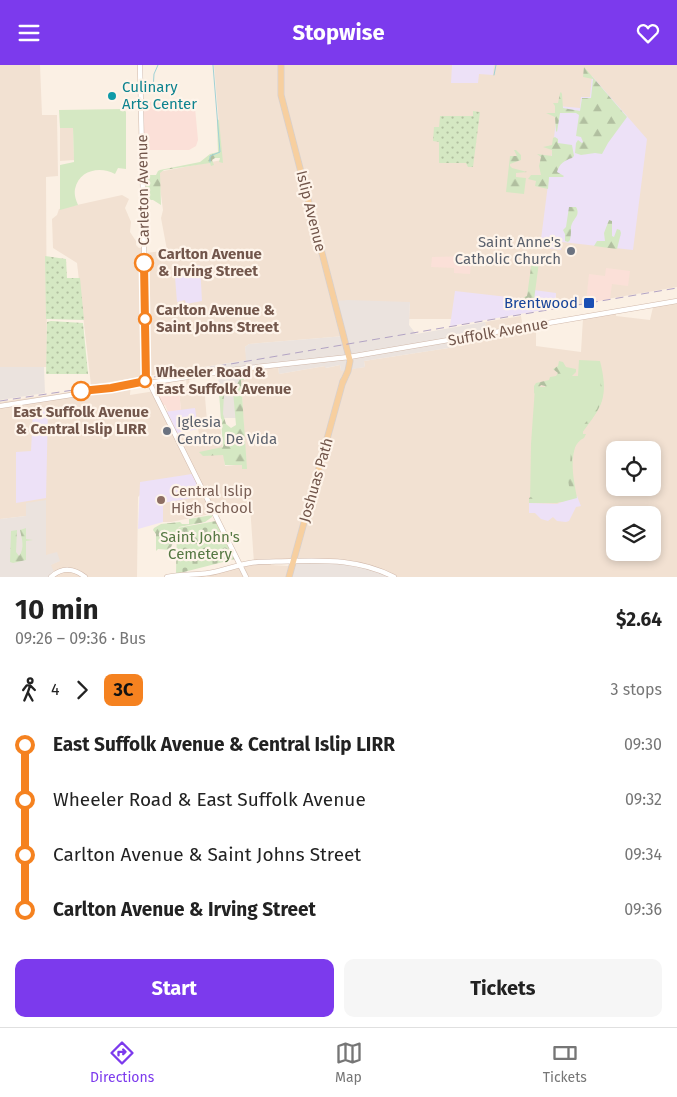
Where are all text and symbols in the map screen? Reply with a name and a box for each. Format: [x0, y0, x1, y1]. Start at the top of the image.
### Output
icon: menu [15, 19, 43, 47]
text: Stopwise [292, 19, 385, 46]
icon: heart [634, 19, 662, 47]
place label: Culinary Arts Center [122, 78, 197, 113]
marker: Culinary Arts Center [106, 90, 118, 102]
street label: Carleton Avenue [133, 134, 153, 246]
street label: Islip Avenue [292, 169, 330, 253]
place label: Saint Anne's Catholic Church [455, 233, 561, 268]
place label: Carlton Avenue & Irving Street [158, 245, 262, 280]
marker: Saint Anne's Catholic Church [565, 245, 577, 257]
marker: Carlton Avenue & Irving Street [134, 253, 154, 273]
place label: Brentwood [504, 294, 578, 312]
marker: Brentwood [582, 296, 596, 310]
place label: Carlton Avenue & Saint Johns Street [156, 301, 279, 336]
marker: Carlton Avenue & Saint Johns Street [138, 312, 152, 326]
street label: Suffolk Avenue [447, 314, 549, 350]
place label: Wheeler Road & East Suffolk Avenue [156, 363, 291, 398]
marker: Wheeler Road & East Suffolk Avenue [138, 374, 152, 388]
marker: East Suffolk Avenue & Central Islip LIRR [71, 381, 91, 401]
place label: East Suffolk Avenue & Central Islip LIRR [13, 403, 149, 438]
place label: Iglesia Centro De Vida [177, 413, 277, 448]
marker: Iglesia Centro De Vida [161, 425, 173, 437]
street label: Joshuas Path [295, 436, 337, 524]
map controls [606, 441, 661, 561]
button: locate [606, 441, 661, 496]
place label: Central Islip High School [171, 482, 253, 517]
marker: Central Islip High School [155, 494, 167, 506]
button: layers [606, 506, 661, 561]
park label: Saint John's Cemetery [160, 528, 240, 563]
text: 10 min [15, 593, 99, 626]
text: $2.64 [616, 608, 662, 631]
text: 09:26 – 09:36 · Bus [15, 629, 146, 648]
icon: walk [15, 676, 43, 704]
icon: forward [68, 676, 96, 704]
text: 3C [114, 679, 133, 701]
text: 4 [51, 680, 60, 699]
text: 3 stops [610, 680, 662, 699]
text: East Suffolk Avenue & Central Islip LIRR [53, 733, 395, 756]
text: 09:30 [624, 735, 662, 754]
text: Wheeler Road & East Suffolk Avenue [53, 788, 366, 811]
text: 09:32 [625, 790, 662, 809]
text: Carlton Avenue & Saint Johns Street [53, 843, 361, 866]
text: 09:34 [624, 845, 662, 864]
text: Carlton Avenue & Irving Street [53, 898, 316, 921]
text: 09:36 [624, 900, 662, 919]
button: Start [15, 959, 334, 1017]
button: Tickets [344, 959, 662, 1017]
tab: Directions [90, 1039, 154, 1086]
tab: Map [335, 1039, 363, 1086]
tab: Tickets [543, 1039, 587, 1086]

